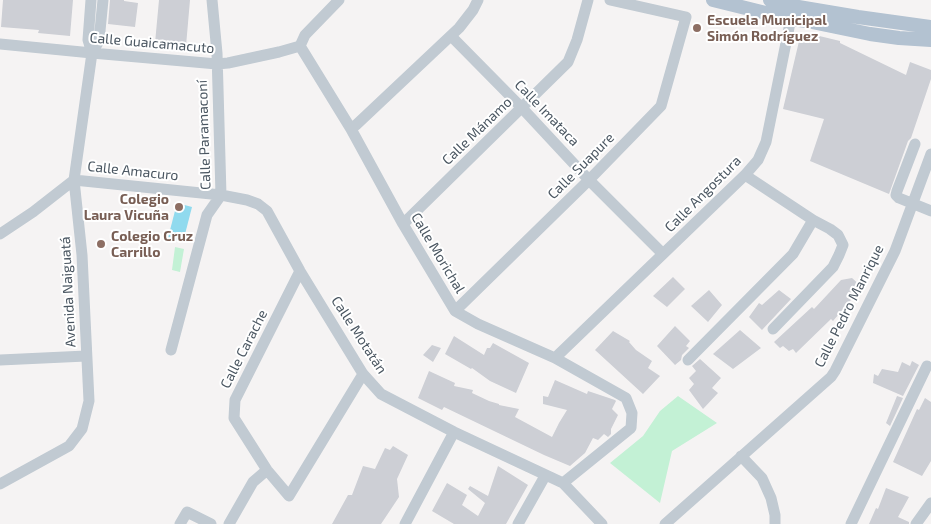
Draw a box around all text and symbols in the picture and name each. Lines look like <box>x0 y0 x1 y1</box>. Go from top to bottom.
place label: Escuela Municipal Simón Rodríguez <box>707 12 827 44</box>
marker: Escuela Municipal Simón Rodríguez <box>691 22 703 34</box>
street label: Calle Guaicamacuto <box>89 29 215 57</box>
street label: Calle Imataca <box>511 76 583 150</box>
street label: Calle Paramaconí <box>194 80 214 190</box>
street label: Calle Mánamo <box>439 93 515 169</box>
street label: Calle Suapure <box>544 129 618 203</box>
street label: Calle Angostura <box>661 152 745 236</box>
street label: Calle Amacuro <box>87 158 179 184</box>
place label: Colegio Laura Vicuña <box>84 191 169 223</box>
marker: Colegio Laura Vicuña <box>173 201 185 213</box>
street label: Calle Morichal <box>407 210 469 296</box>
place label: Colegio Cruz Carrillo <box>111 228 193 260</box>
street label: Avenida Naiguatá <box>57 236 79 348</box>
marker: Colegio Cruz Carrillo <box>95 238 107 250</box>
street label: Calle Pedro Manrique <box>811 242 887 370</box>
street label: Calle Motatán <box>328 293 390 377</box>
street label: Calle Carache <box>217 307 271 391</box>

